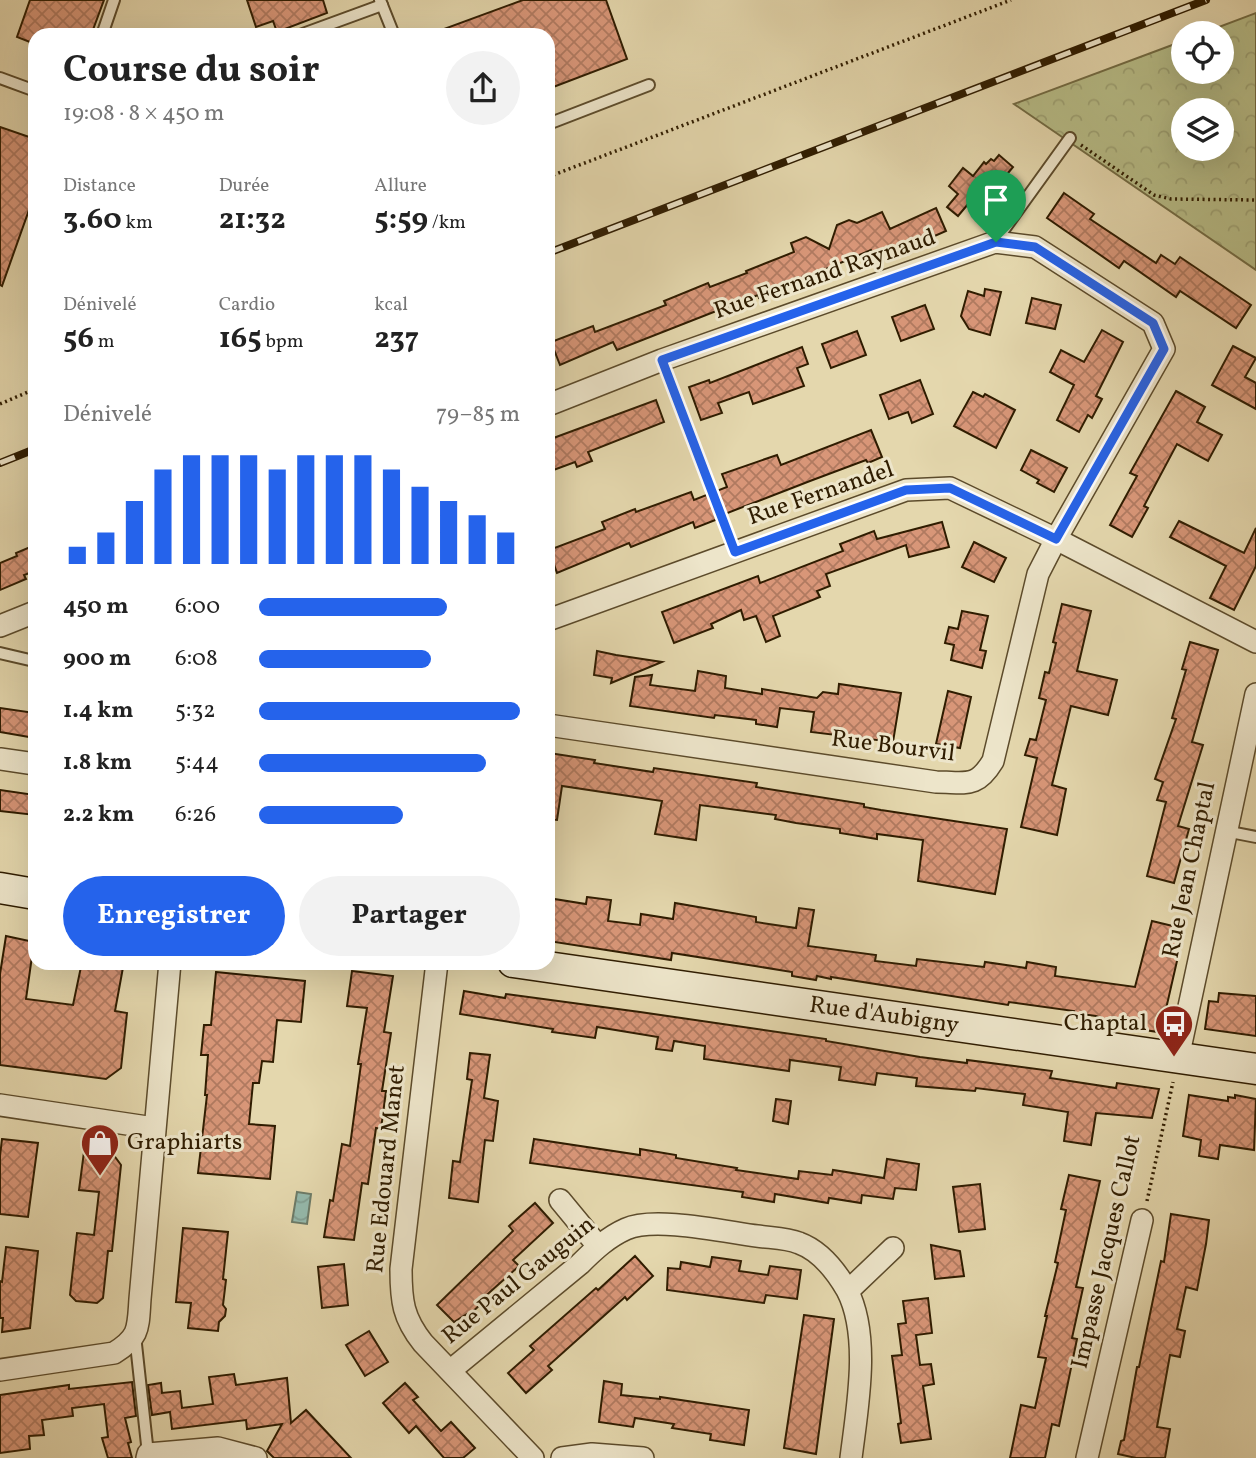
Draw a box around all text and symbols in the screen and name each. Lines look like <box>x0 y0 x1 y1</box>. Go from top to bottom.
map controls <box>1171 21 1234 161</box>
button: locate <box>1171 21 1234 84</box>
text: Course du soir <box>63 45 319 98</box>
button: share <box>446 51 520 125</box>
text: 19:08 · 8 × 450 m <box>63 98 224 130</box>
button: layers <box>1171 98 1234 161</box>
pin <box>966 170 1026 242</box>
text: Distance <box>63 173 136 199</box>
text: Durée <box>219 173 269 199</box>
text: Allure <box>374 173 427 199</box>
icon: arrive <box>977 181 1015 219</box>
text: 3.60 <box>63 199 122 241</box>
text: 21:32 <box>219 199 286 241</box>
text: 5:59 <box>374 199 428 241</box>
text: km <box>122 210 153 236</box>
text: /km <box>428 210 466 236</box>
street label: Rue Fernand Raynaud <box>709 221 941 329</box>
text: Dénivelé <box>63 292 136 318</box>
text: Cardio <box>219 292 275 318</box>
text: kcal <box>374 292 408 318</box>
text: 56 <box>63 318 94 360</box>
text: 165 <box>219 318 262 360</box>
text: 237 <box>374 318 419 360</box>
text: m <box>94 329 115 355</box>
text: bpm <box>262 329 304 355</box>
text: Dénivelé <box>63 399 152 431</box>
text: 79–85 m <box>436 399 520 431</box>
street label: Rue Fernandel <box>743 453 899 535</box>
text: 450 m <box>63 591 128 623</box>
text: 6:00 <box>175 591 220 623</box>
text: 900 m <box>63 643 131 675</box>
text: 6:08 <box>175 643 218 675</box>
text: 1.4 km <box>63 695 134 727</box>
text: 5:32 <box>175 695 216 727</box>
street label: Rue Bourvil <box>829 723 957 771</box>
text: 1.8 km <box>63 747 132 779</box>
text: 5:44 <box>175 747 219 779</box>
street label: Rue Jean Chaptal <box>1155 779 1225 961</box>
text: 2.2 km <box>63 799 134 831</box>
text: 6:26 <box>175 799 216 831</box>
button: Enregistrer <box>63 876 285 956</box>
button: Partager <box>299 876 520 956</box>
street label: Rue d'Aubigny <box>807 989 961 1043</box>
bus stop icon: Chaptal <box>1153 1003 1195 1058</box>
place label: Chaptal <box>1064 1007 1147 1041</box>
street label: Rue Edouard Manet <box>359 1063 415 1275</box>
shop icon: Graphiarts <box>79 1122 121 1177</box>
place label: Graphiarts <box>127 1126 242 1160</box>
street label: Impasse Jacques Callot <box>1064 1132 1150 1372</box>
street label: Rue Paul Gauguin <box>435 1209 603 1353</box>

